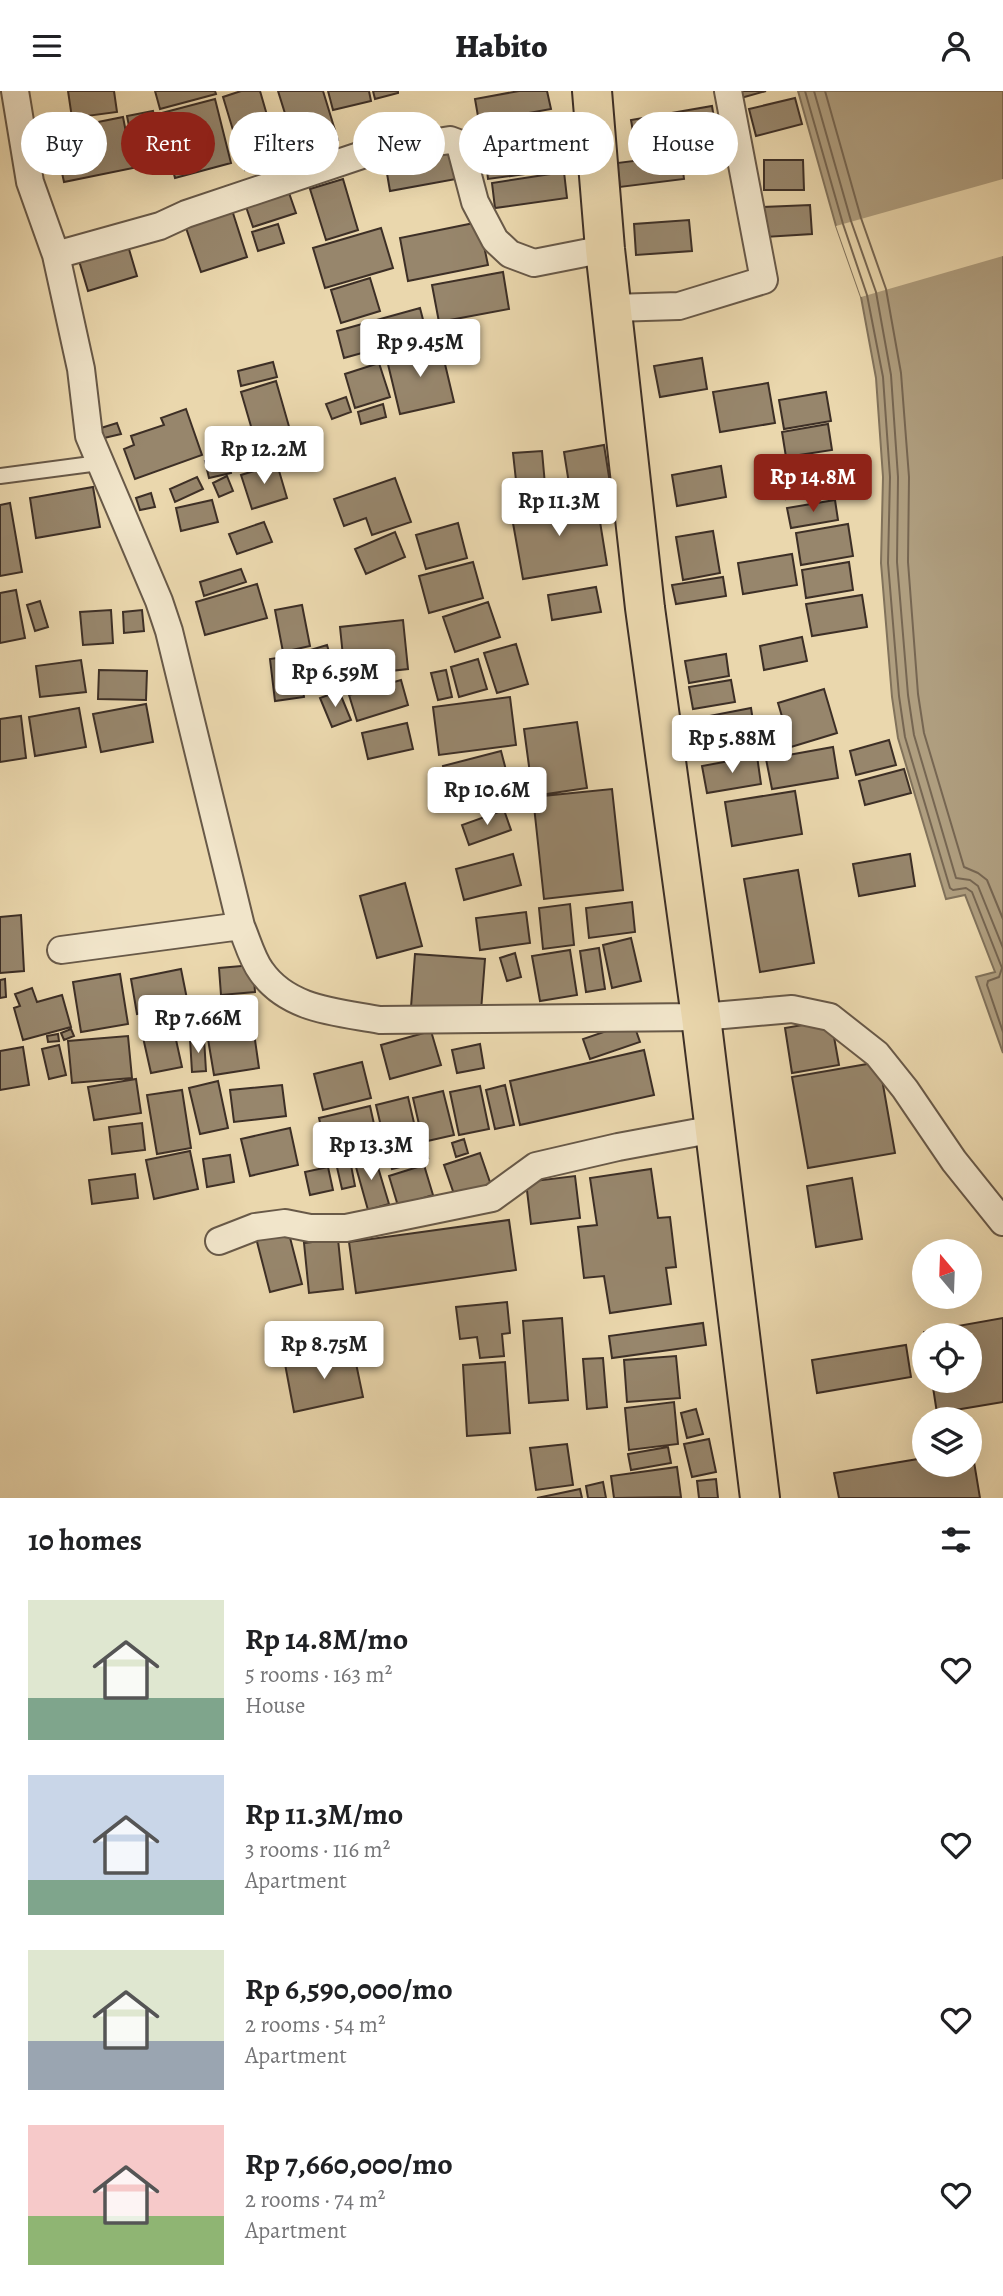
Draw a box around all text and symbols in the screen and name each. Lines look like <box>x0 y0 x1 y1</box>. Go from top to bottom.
text: Habito <box>455 24 548 68</box>
icon: menu <box>28 27 66 65</box>
icon: person <box>937 27 975 65</box>
chip: Buy <box>21 112 107 175</box>
chip: Rent <box>121 112 215 175</box>
chip: Filters <box>229 112 339 175</box>
chip: New <box>353 112 445 175</box>
chip: Apartment <box>459 112 614 175</box>
chip: House <box>628 112 738 175</box>
pin: Rp 9.45M <box>348 320 492 379</box>
text: Rp 9.45M <box>376 326 464 357</box>
pin: Rp 12.2M <box>192 427 336 486</box>
text: Rp 12.2M <box>221 433 307 464</box>
pin: Rp 14.8M <box>741 455 885 514</box>
text: Rp 14.8M <box>770 461 856 492</box>
pin: Rp 11.3M <box>487 479 631 538</box>
text: Rp 11.3M <box>518 485 600 516</box>
pin: Rp 6.59M <box>263 649 407 709</box>
text: Rp 6.59M <box>291 656 379 687</box>
pin: Rp 5.88M <box>660 715 804 775</box>
text: Rp 5.88M <box>688 722 776 753</box>
pin: Rp 10.6M <box>415 767 559 827</box>
text: Rp 10.6M <box>444 774 530 805</box>
pin: Rp 7.66M <box>126 995 270 1055</box>
text: Rp 7.66M <box>154 1002 242 1033</box>
pin: Rp 13.3M <box>299 1123 443 1182</box>
text: Rp 13.3M <box>329 1129 413 1160</box>
north arrow <box>912 1239 982 1309</box>
map controls <box>912 1239 982 1477</box>
pin: Rp 8.75M <box>252 1321 396 1381</box>
button: locate <box>912 1323 982 1393</box>
text: Rp 8.75M <box>281 1328 368 1359</box>
button: layers <box>912 1407 982 1477</box>
text: 10 homes <box>28 1520 142 1560</box>
icon: filters <box>937 1521 975 1559</box>
text: Rp 14.8M/mo <box>245 1619 408 1659</box>
icon: home <box>84 1628 168 1712</box>
icon: heart <box>937 1651 975 1689</box>
text: 5 rooms · 163 m² <box>245 1659 392 1690</box>
text: House <box>245 1690 305 1721</box>
text: Rp 11.3M/mo <box>245 1794 403 1834</box>
icon: home <box>84 1803 168 1887</box>
icon: heart <box>937 1826 975 1864</box>
text: 3 rooms · 116 m² <box>245 1834 390 1865</box>
text: Apartment <box>245 1865 347 1896</box>
text: Rp 6,590,000/mo <box>245 1969 453 2009</box>
icon: home <box>84 1978 168 2062</box>
icon: heart <box>937 2001 975 2039</box>
text: 2 rooms · 54 m² <box>245 2009 386 2040</box>
text: Apartment <box>245 2040 347 2071</box>
text: Rp 7,660,000/mo <box>245 2144 453 2184</box>
icon: home <box>84 2153 168 2237</box>
icon: heart <box>937 2176 975 2214</box>
text: 2 rooms · 74 m² <box>245 2184 385 2215</box>
text: Apartment <box>245 2215 347 2246</box>

